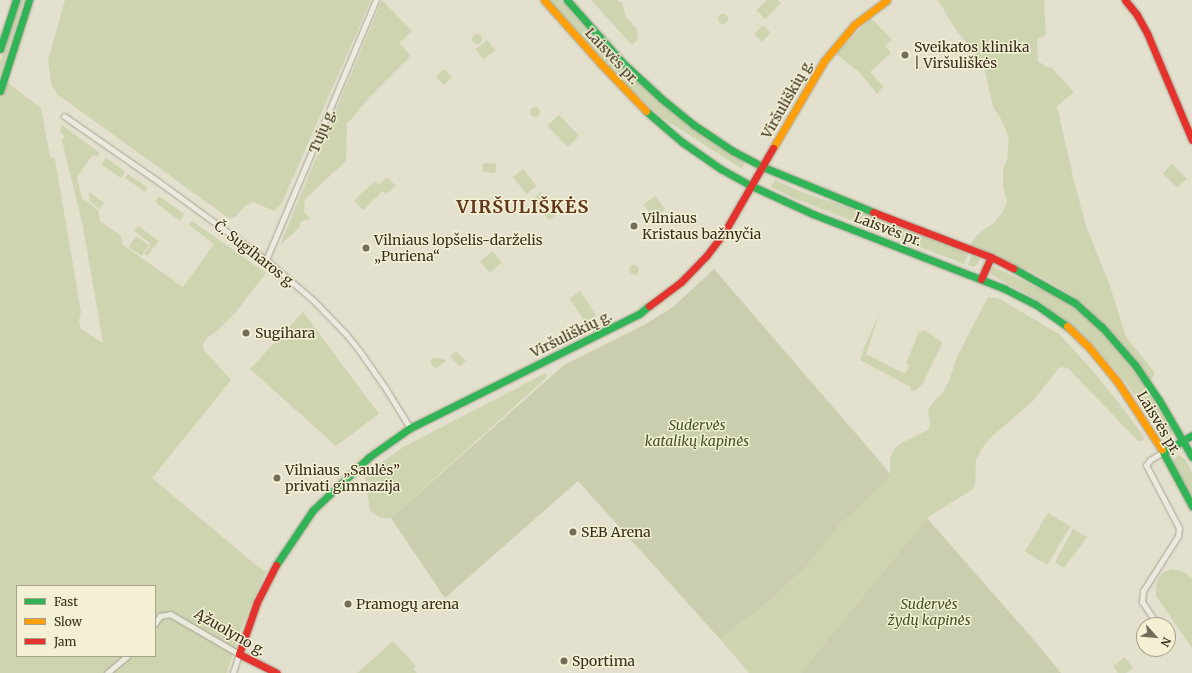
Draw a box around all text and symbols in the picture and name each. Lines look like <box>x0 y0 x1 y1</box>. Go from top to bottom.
street label: Laisvės pr. <box>582 24 642 88</box>
place label: Sveikatos klinika | Viršuliškės <box>914 39 1029 72</box>
marker: Sveikatos klinika | Viršuliškės <box>899 49 911 61</box>
street label: Viršuliškių g. <box>758 57 816 141</box>
street label: Tujų g. <box>305 106 339 156</box>
district label: VIRŠULIŠKĖS <box>457 196 589 218</box>
street label: Laisvės pr. <box>852 208 924 250</box>
place label: Vilniaus Kristaus bažnyčia <box>642 210 761 242</box>
street label: Č. Sugiharos g. <box>211 217 299 291</box>
marker: Vilniaus Kristaus bažnyčia <box>629 221 639 231</box>
place label: Vilniaus lopšelis-darželis „Puriena“ <box>374 232 543 264</box>
marker: Vilniaus lopšelis-darželis „Puriena“ <box>361 243 371 253</box>
street label: Viršuliškių g. <box>528 307 614 361</box>
place label: Sugihara <box>255 325 315 341</box>
marker: Sugihara <box>240 327 252 339</box>
street label: Laisvės pr. <box>1134 388 1184 458</box>
park label: Sudervės katalikų kapinės <box>645 417 749 450</box>
place label: Vilniaus „Saulės” privati gimnazija <box>285 462 400 494</box>
marker: Vilniaus „Saulės” privati gimnazija <box>272 473 282 483</box>
place label: SEB Arena <box>581 524 651 540</box>
marker: SEB Arena <box>568 527 578 537</box>
legend <box>16 585 156 657</box>
text: Fast <box>54 594 78 609</box>
place label: Pramogų arena <box>356 596 459 612</box>
park label: Sudervės žydų kapinės <box>887 596 971 628</box>
marker: Pramogų arena <box>343 599 353 609</box>
street label: Ąžuolyno g. <box>191 605 269 659</box>
text: Slow <box>54 614 82 629</box>
north arrow <box>1136 617 1176 657</box>
text: Jam <box>54 634 76 649</box>
text: N <box>1158 635 1174 649</box>
place label: Sportima <box>572 653 635 669</box>
marker: Sportima <box>559 656 569 666</box>

